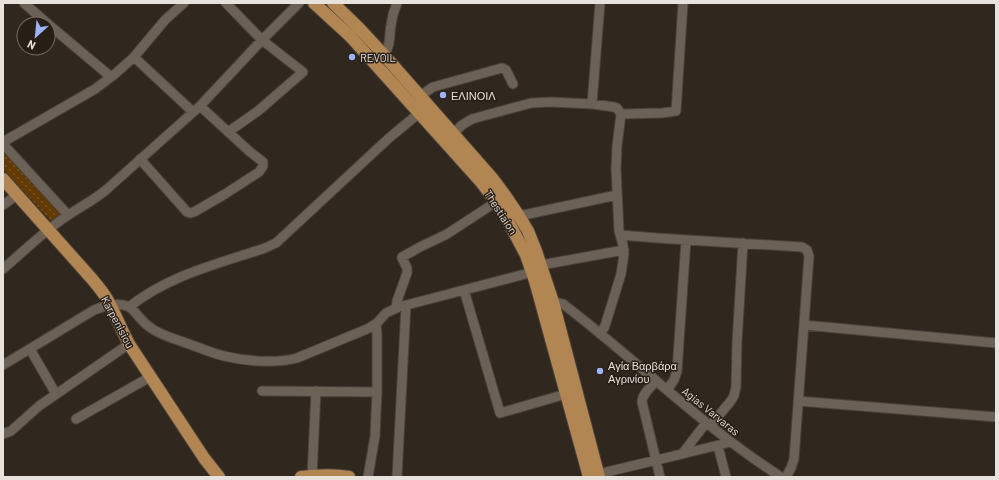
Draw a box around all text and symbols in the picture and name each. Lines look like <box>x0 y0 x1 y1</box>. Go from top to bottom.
north arrow <box>16 16 56 56</box>
text: N <box>25 38 37 53</box>
place label: REVOIL <box>360 51 396 64</box>
marker: REVOIL <box>347 52 357 62</box>
place label: ΕΛΙΝΟΙΛ <box>451 89 496 102</box>
marker: ΕΛΙΝΟΙΛ <box>438 90 448 100</box>
street label: Thestiaion <box>482 187 520 237</box>
street label: Karpenisiou <box>99 294 137 350</box>
place label: Αγία Βαρβάρα Αγρινίου <box>608 359 678 385</box>
marker: Αγία Βαρβάρα Αγρινίου <box>595 366 605 376</box>
street label: Agias Varvaras <box>680 384 742 438</box>

